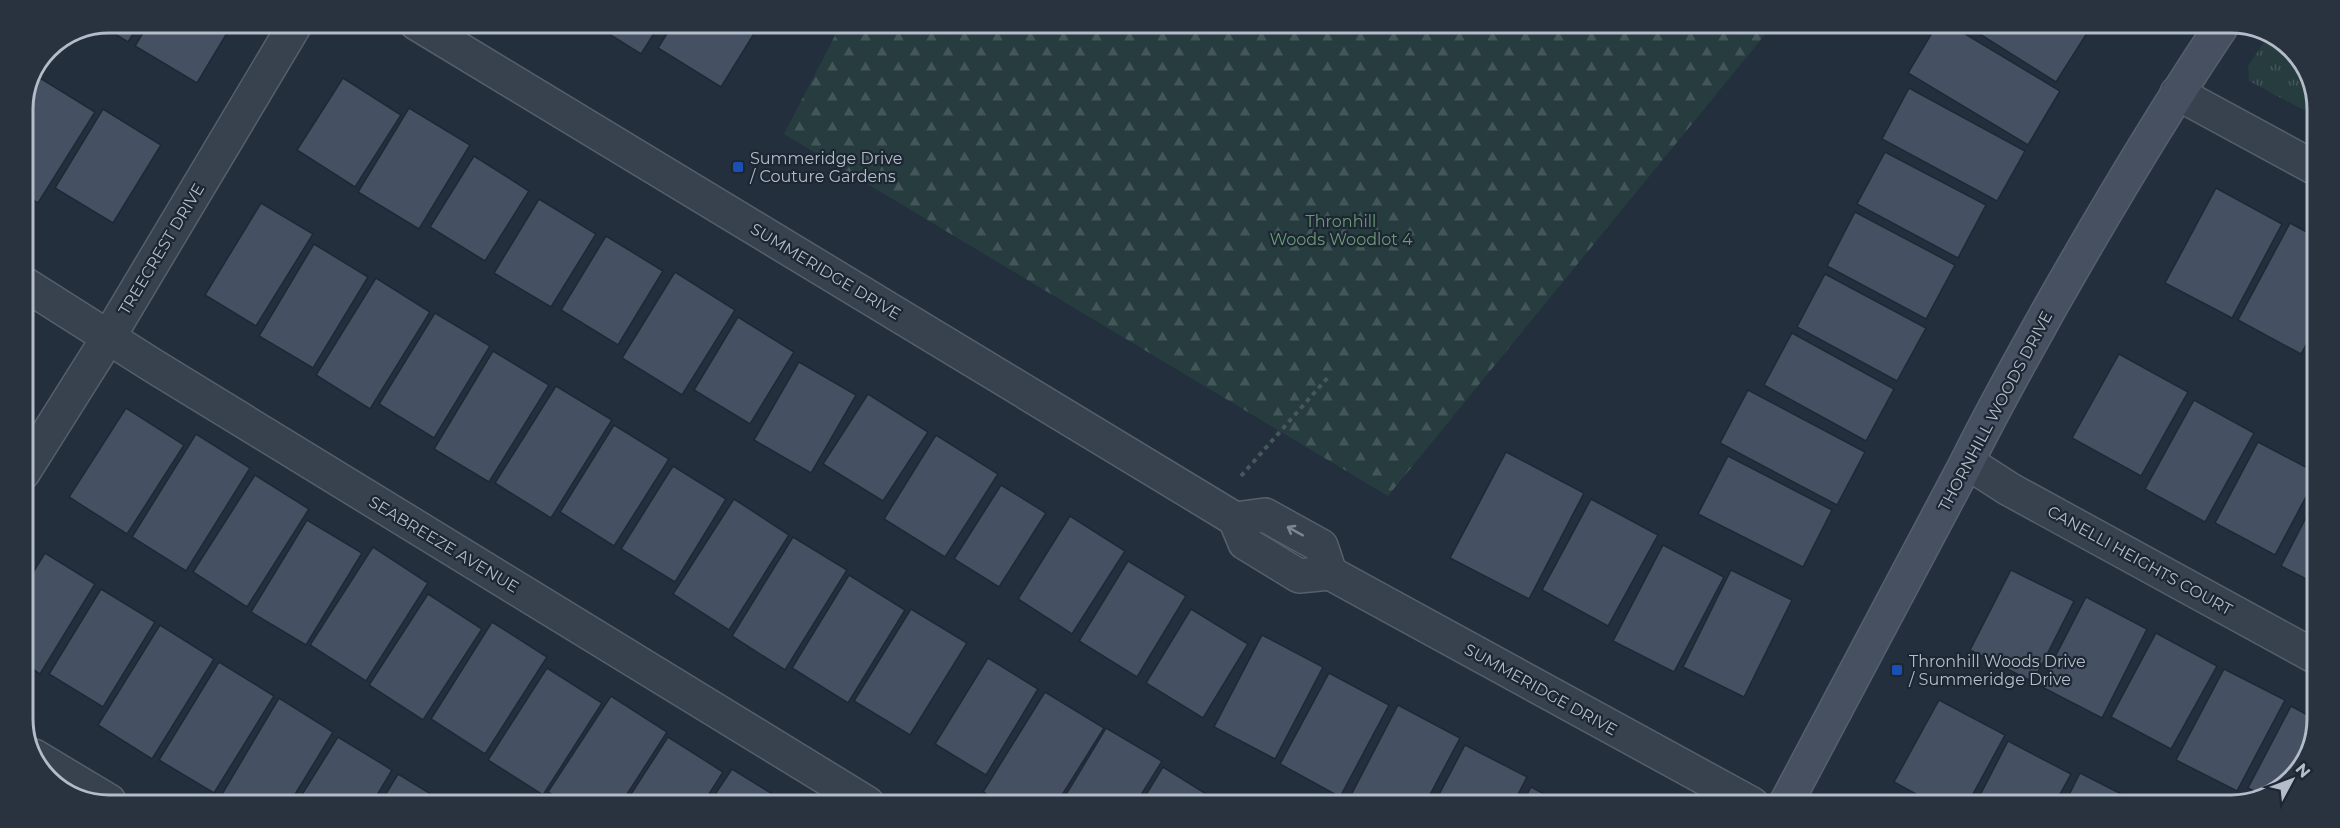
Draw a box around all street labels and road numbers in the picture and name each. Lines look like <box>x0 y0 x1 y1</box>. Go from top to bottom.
street label: TREECREST DRIVE <box>115 180 208 318</box>
street label: SUMMERIDGE DRIVE <box>747 219 904 324</box>
street label: THORNHILL WOODS DRIVE <box>1935 308 2056 514</box>
street label: SEABREEZE AVENUE <box>365 492 522 597</box>
street label: CANELLI HEIGHTS COURT <box>2044 502 2236 620</box>
street label: SUMMERIDGE DRIVE <box>1461 640 1620 739</box>

